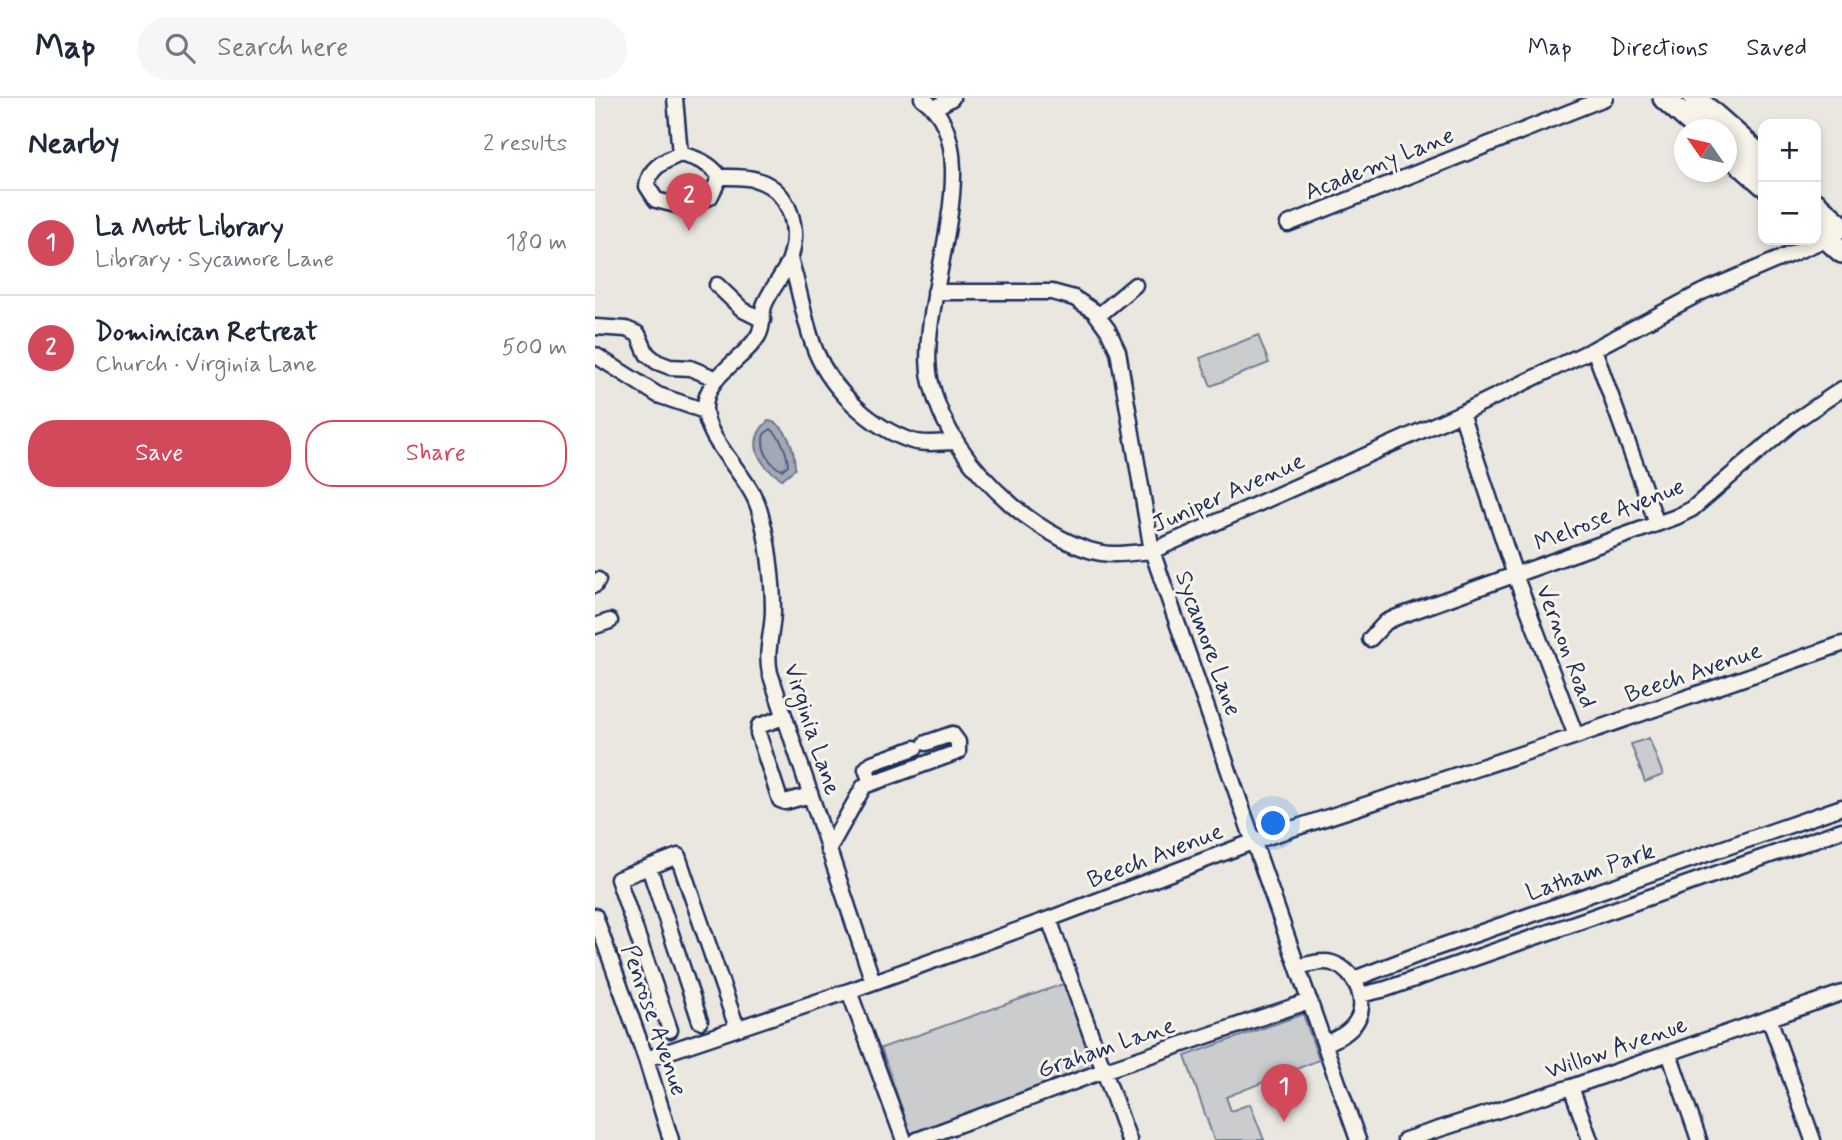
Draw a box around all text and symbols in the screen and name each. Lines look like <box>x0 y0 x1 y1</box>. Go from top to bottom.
search box <box>137 17 627 80</box>
text: Map <box>35 26 95 70</box>
icon: search <box>161 29 199 67</box>
text: Search here <box>217 31 348 65</box>
text: Map <box>1528 33 1572 64</box>
text: Directions <box>1610 33 1708 64</box>
text: Saved <box>1746 33 1807 64</box>
north arrow <box>1674 119 1737 182</box>
map controls <box>1758 119 1821 245</box>
button: + <box>1758 119 1821 182</box>
street label: Academy Lane <box>1300 120 1459 208</box>
text: Nearby <box>28 124 119 163</box>
text: 2 results <box>483 129 567 159</box>
pin: 2 <box>666 173 712 231</box>
button: − <box>1758 182 1821 245</box>
text: La Mott Library <box>95 211 284 245</box>
text: 1 <box>46 228 56 258</box>
text: 180 m <box>506 228 567 258</box>
text: Library · Sycamore Lane <box>95 245 334 275</box>
text: Dominican Retreat <box>95 316 318 350</box>
text: 2 <box>45 333 57 363</box>
text: 500 m <box>502 333 567 363</box>
text: Church · Virginia Lane <box>95 350 317 380</box>
button: Save <box>28 420 291 487</box>
button: Share <box>305 420 567 487</box>
street label: Juniper Avenue <box>1147 446 1310 541</box>
street label: Melrose Avenue <box>1530 471 1689 560</box>
street label: Sycamore Lane <box>1167 567 1248 720</box>
street label: Vernon Road <box>1528 580 1603 713</box>
street label: Beech Avenue <box>1621 635 1766 711</box>
street label: Virginia Lane <box>774 660 847 800</box>
your location <box>1256 806 1290 840</box>
street label: Beech Avenue <box>1083 816 1228 897</box>
street label: Latham Park <box>1522 836 1659 909</box>
street label: Penrose Avenue <box>613 941 694 1100</box>
street label: Graham Lane <box>1034 1010 1180 1086</box>
street label: Willow Avenue <box>1541 1010 1692 1087</box>
pin: 1 <box>1261 1064 1307 1122</box>

